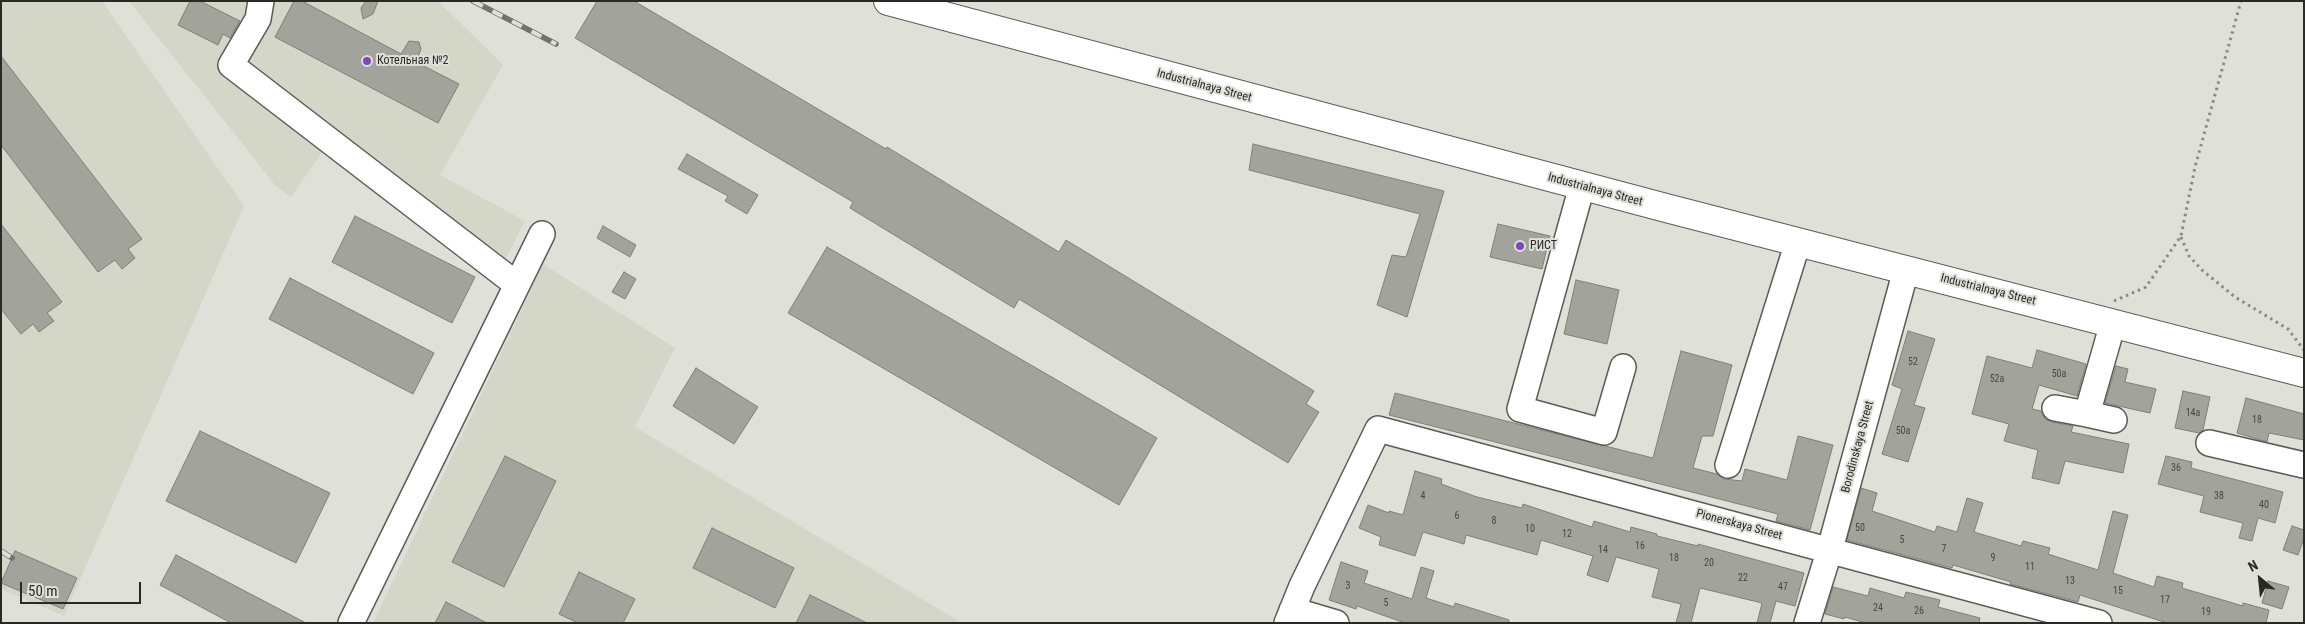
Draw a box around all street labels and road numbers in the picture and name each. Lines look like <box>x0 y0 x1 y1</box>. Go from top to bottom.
street label: Industrialnaya Street <box>1155 66 1253 106</box>
street label: Industrialnaya Street <box>1546 170 1644 210</box>
street label: Industrialnaya Street <box>1939 271 2037 309</box>
street label: Borodinskaya Street <box>1839 399 1877 495</box>
street label: Pionerskaya Street <box>1694 507 1784 543</box>

